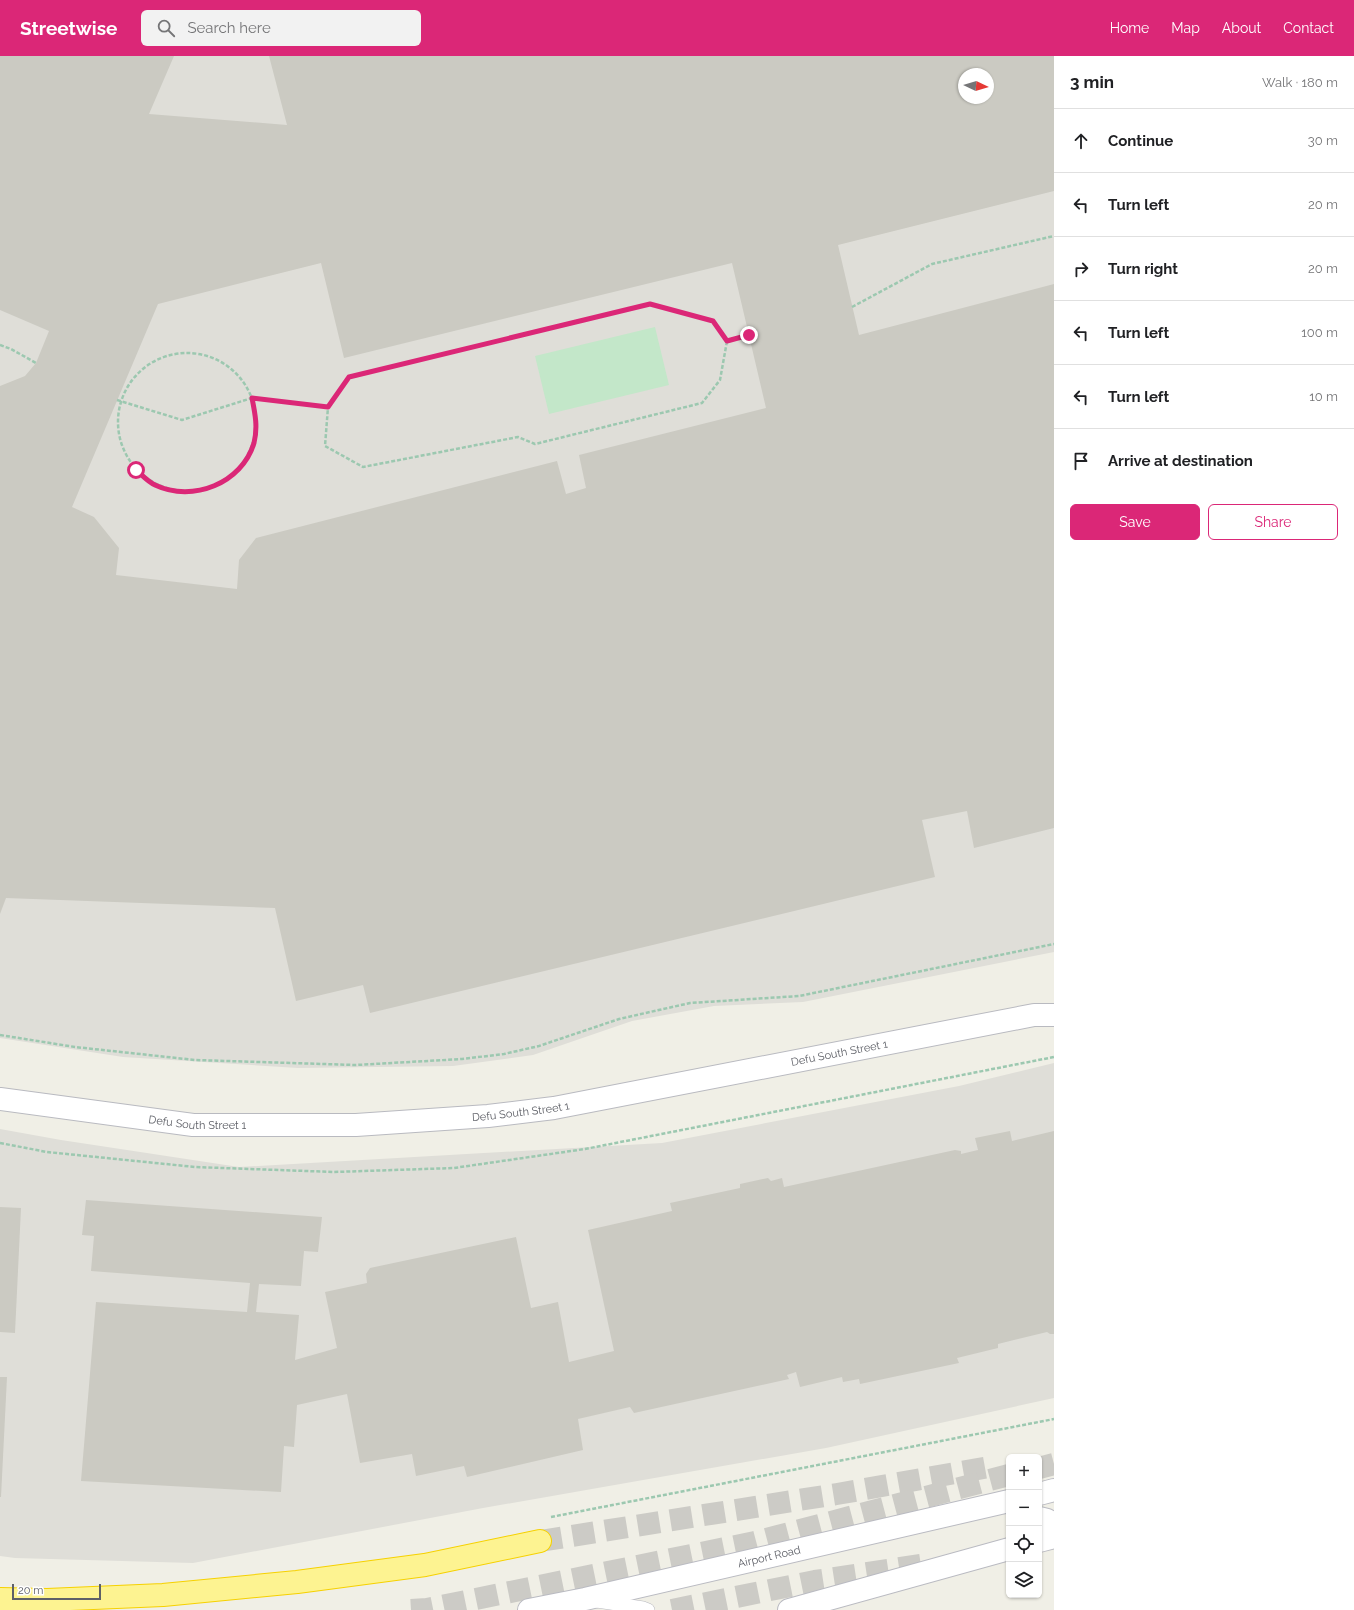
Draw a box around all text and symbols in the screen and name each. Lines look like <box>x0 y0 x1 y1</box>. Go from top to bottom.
search box <box>141 10 421 46</box>
text: Streetwise <box>20 17 117 39</box>
icon: search <box>155 17 177 39</box>
text: Search here <box>187 19 271 37</box>
text: Home <box>1110 20 1149 36</box>
text: Map <box>1171 20 1200 36</box>
text: About <box>1222 20 1261 36</box>
text: Contact <box>1283 20 1334 36</box>
north arrow <box>958 68 994 104</box>
text: 3 min <box>1070 72 1114 92</box>
text: Walk · 180 m <box>1262 75 1338 90</box>
icon: ahead <box>1070 130 1092 152</box>
text: Continue <box>1108 132 1173 150</box>
text: 30 m <box>1308 133 1338 148</box>
icon: left <box>1070 194 1092 216</box>
text: Turn left <box>1108 196 1169 214</box>
text: 20 m <box>1308 197 1338 212</box>
icon: right <box>1070 258 1092 280</box>
text: Turn right <box>1108 260 1178 278</box>
text: 20 m <box>1308 261 1338 276</box>
icon: left <box>1070 322 1092 344</box>
text: Turn left <box>1108 324 1169 342</box>
text: 100 m <box>1301 325 1338 340</box>
route end <box>740 326 758 344</box>
icon: left <box>1070 386 1092 408</box>
text: Turn left <box>1108 388 1169 406</box>
text: 10 m <box>1309 389 1338 404</box>
icon: arrive <box>1070 450 1092 472</box>
text: Arrive at destination <box>1108 452 1253 470</box>
route start <box>127 461 145 479</box>
button: Save <box>1070 504 1200 540</box>
button: Share <box>1208 504 1338 540</box>
street label: Defu South Street 1 <box>790 1037 889 1069</box>
street label: Defu South Street 1 <box>472 1099 571 1124</box>
street label: Defu South Street 1 <box>148 1113 247 1132</box>
map controls <box>1006 1454 1042 1598</box>
button: + <box>1006 1454 1042 1490</box>
button: − <box>1006 1490 1042 1526</box>
button: locate <box>1006 1526 1042 1562</box>
street label: Airport Road <box>737 1543 802 1570</box>
button: layers <box>1006 1562 1042 1598</box>
scale bar <box>12 1582 101 1601</box>
text: 20 m <box>18 1584 43 1597</box>

